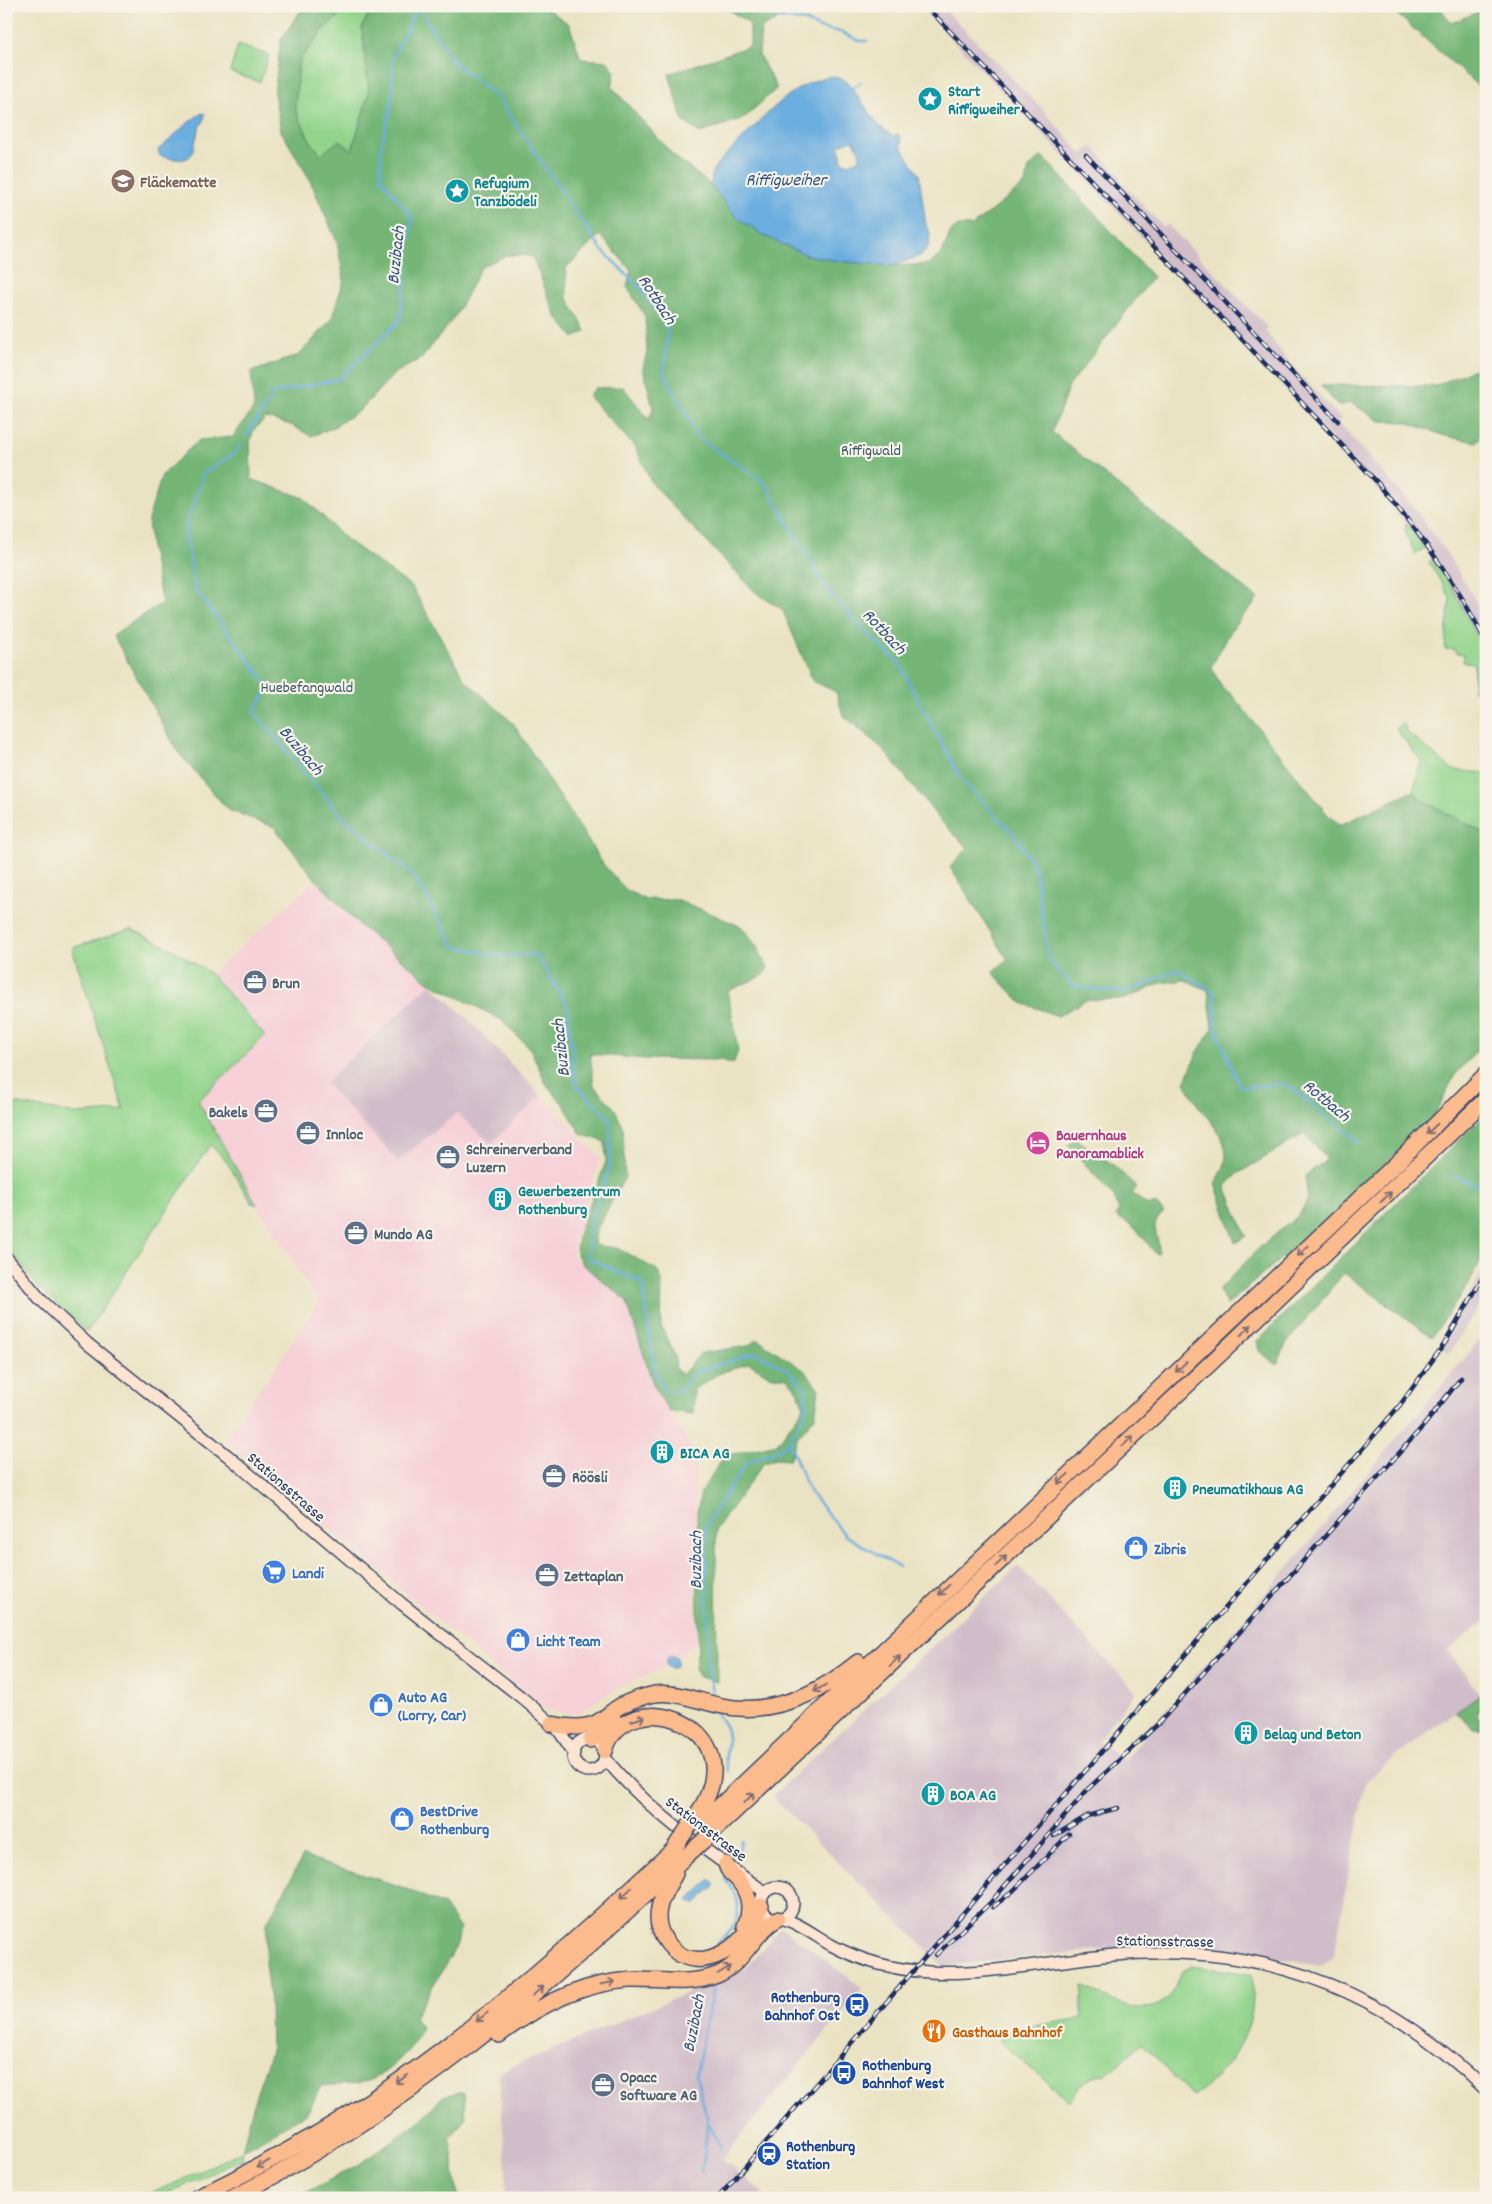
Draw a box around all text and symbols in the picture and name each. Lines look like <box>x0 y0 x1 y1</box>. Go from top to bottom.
place label: Start Riffigweiher <box>948 81 1021 122</box>
place icon: Start Riffigweiher <box>917 86 943 112</box>
school or university icon: Fläckematte <box>110 168 136 194</box>
water label: Riffigweiher <box>746 169 829 194</box>
place label: Fläckematte <box>140 172 216 195</box>
place label: Refugium Tanzbödeli <box>474 173 537 214</box>
place icon: Refugium Tanzbödeli <box>444 178 470 204</box>
water label: Buzibach <box>382 224 413 285</box>
water label: Rotbach <box>630 270 682 331</box>
park label: Riffigwald <box>841 440 901 463</box>
water label: Rotbach <box>855 604 912 662</box>
park label: Huebefangwald <box>261 677 353 700</box>
water label: Buzibach <box>272 721 329 782</box>
office icon: Brun <box>242 969 268 995</box>
place label: Brun <box>272 973 300 996</box>
water label: Buzibach <box>547 1017 578 1078</box>
water label: Rotbach <box>1296 1075 1355 1130</box>
office icon: Bakels <box>253 1098 279 1124</box>
place label: Bakels <box>209 1102 248 1125</box>
office icon: Innloc <box>295 1120 321 1146</box>
one-way arrow <box>1425 1123 1438 1135</box>
place label: Innloc <box>326 1124 364 1147</box>
place label: Bauernhaus Panoramablick <box>1056 1125 1144 1166</box>
hotel icon: Bauernhaus Panoramablick <box>1025 1130 1051 1156</box>
place label: Schreinerverband Luzern <box>466 1139 572 1180</box>
office icon: Schreinerverband Luzern <box>435 1144 461 1170</box>
place label: Gewerbezentrum Rothenburg <box>518 1181 621 1222</box>
building icon: Gewerbezentrum Rothenburg <box>487 1186 513 1212</box>
one-way arrow <box>1379 1191 1391 1203</box>
office icon: Mundo AG <box>343 1220 369 1246</box>
place label: Mundo AG <box>374 1224 433 1247</box>
one-way arrow <box>1297 1245 1309 1257</box>
one-way arrow <box>1240 1324 1253 1336</box>
one-way arrow <box>1175 1361 1188 1373</box>
one-way arrow <box>1122 1435 1134 1447</box>
building icon: BICA AG <box>649 1439 675 1465</box>
place label: BICA AG <box>680 1443 730 1466</box>
street label: Stationsstrasse <box>241 1447 330 1528</box>
office icon: Röösli <box>541 1463 567 1489</box>
place label: Röösli <box>572 1467 608 1490</box>
one-way arrow <box>1056 1473 1069 1485</box>
building icon: Pneumatikhaus AG <box>1162 1475 1188 1501</box>
place label: Pneumatikhaus AG <box>1192 1479 1303 1502</box>
water label: Buzibach <box>685 1530 710 1589</box>
shop icon: Zibris <box>1123 1535 1149 1561</box>
place label: Zibris <box>1154 1539 1187 1562</box>
one-way arrow <box>995 1555 1008 1567</box>
supermarket icon: Landi <box>261 1559 287 1585</box>
office icon: Zettaplan <box>534 1562 560 1588</box>
place label: Landi <box>292 1563 324 1586</box>
place label: Zettaplan <box>564 1566 624 1589</box>
one-way arrow <box>938 1584 951 1596</box>
shop icon: Licht Team <box>505 1627 531 1653</box>
place label: Licht Team <box>536 1631 601 1654</box>
one-way arrow <box>889 1655 902 1667</box>
one-way arrow <box>813 1684 827 1694</box>
place label: Auto AG (Lorry, Car) <box>398 1687 466 1728</box>
shop icon: Auto AG (Lorry, Car) <box>368 1692 394 1718</box>
one-way arrow <box>630 1714 646 1724</box>
building icon: Belag und Beton <box>1233 1720 1259 1746</box>
place label: Belag und Beton <box>1264 1724 1361 1747</box>
building icon: BOA AG <box>920 1781 946 1807</box>
place label: BOA AG <box>950 1785 996 1808</box>
street label: Stationsstrasse <box>660 1792 751 1868</box>
one-way arrow <box>743 1792 755 1804</box>
place label: BestDrive Rothenburg <box>420 1801 489 1842</box>
shop icon: BestDrive Rothenburg <box>389 1806 415 1832</box>
one-way arrow <box>619 1887 632 1899</box>
street label: Stationsstrasse <box>1116 1930 1214 1955</box>
one-way arrow <box>717 1965 731 1975</box>
one-way arrow <box>600 1978 616 1988</box>
one-way arrow <box>532 1985 545 1996</box>
place label: Rothenburg Bahnhof Ost <box>765 1987 840 2028</box>
water label: Buzibach <box>678 1992 713 2054</box>
bus stop icon: Rothenburg Bahnhof Ost <box>844 1992 870 2018</box>
one-way arrow <box>476 2012 489 2023</box>
restaurant icon: Gasthaus Bahnhof <box>921 2018 947 2044</box>
place label: Gasthaus Bahnhof <box>952 2022 1064 2045</box>
place label: Rothenburg Bahnhof West <box>862 2055 945 2096</box>
bus stop icon: Rothenburg Bahnhof West <box>831 2060 857 2086</box>
place label: Opacc Software AG <box>620 2067 697 2108</box>
office icon: Opacc Software AG <box>590 2072 616 2098</box>
one-way arrow <box>395 2074 409 2084</box>
place label: Rothenburg Station <box>786 2136 855 2177</box>
station icon: Rothenburg Station <box>756 2141 782 2167</box>
one-way arrow <box>256 2159 271 2169</box>

